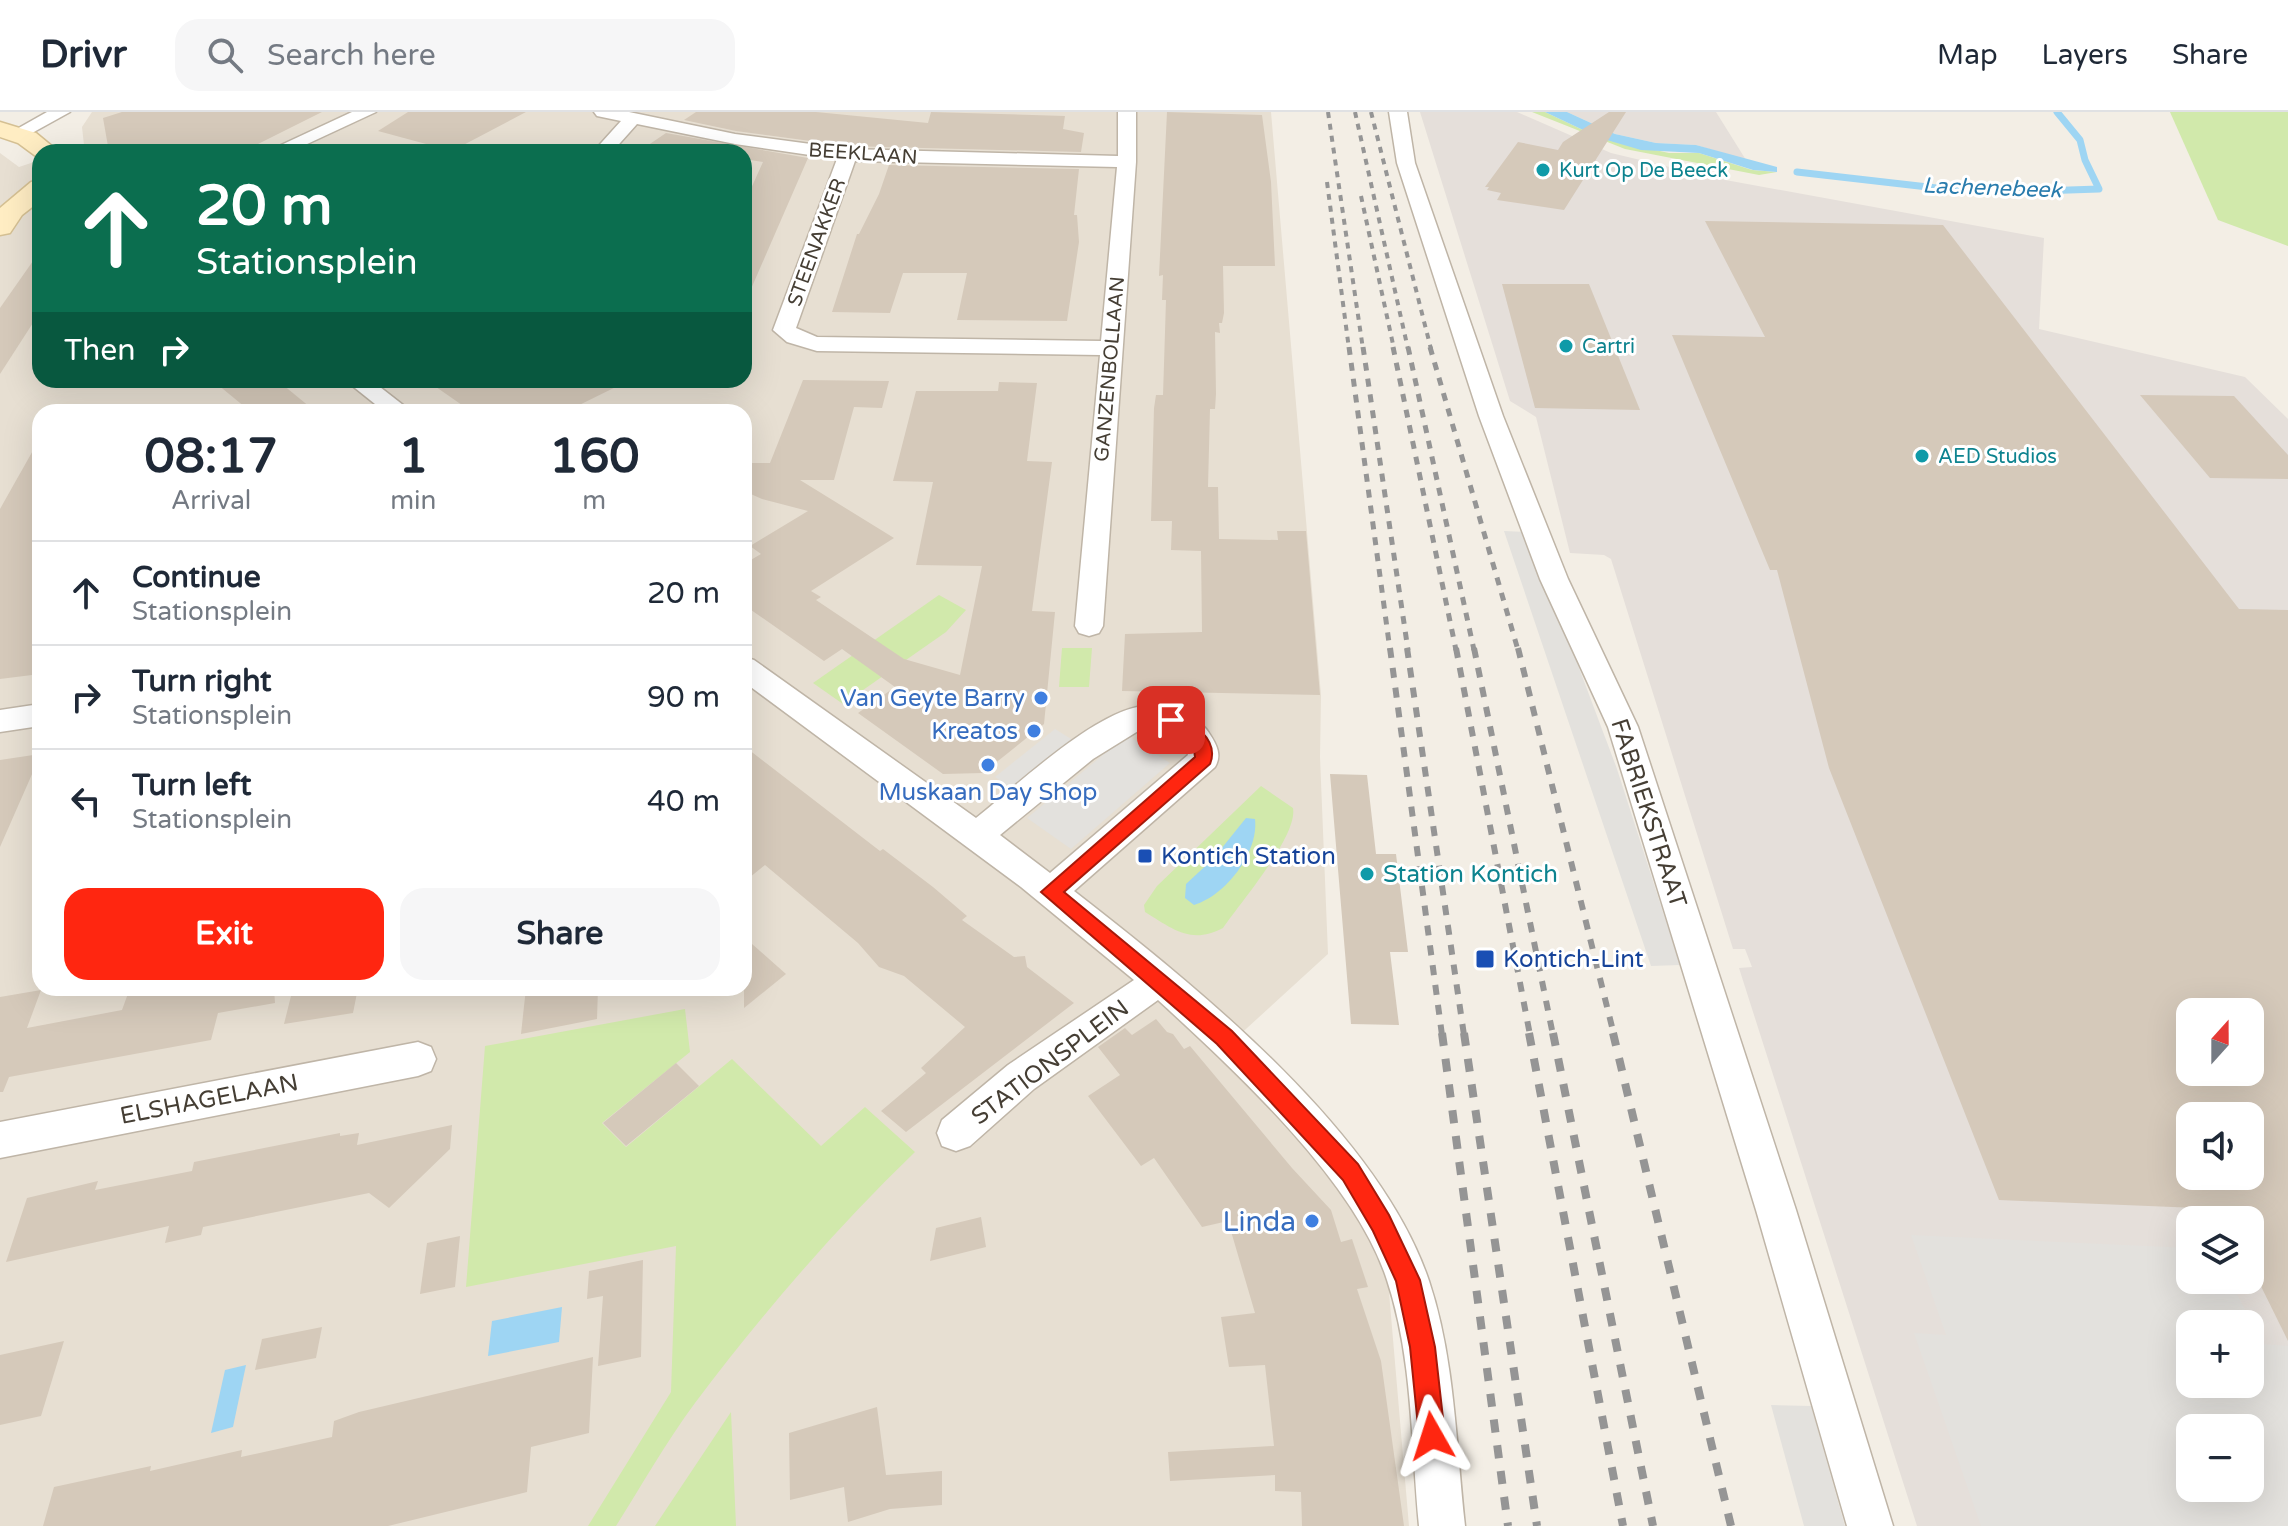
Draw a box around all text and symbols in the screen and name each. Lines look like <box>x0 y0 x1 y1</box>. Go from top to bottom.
search box <box>175 19 735 91</box>
text: Drivr <box>40 32 127 78</box>
icon: search <box>203 33 247 77</box>
text: Search here <box>267 37 436 74</box>
text: Map <box>1937 38 1998 72</box>
text: Layers <box>2042 38 2128 72</box>
text: Share <box>2172 38 2248 72</box>
street label: BEEKLAAN <box>808 138 918 170</box>
place label: Kurt Op De Beeck <box>1559 159 1728 183</box>
marker: Kurt Op De Beeck <box>1534 161 1552 179</box>
text: 20 m <box>196 173 332 240</box>
water label: Lachenebeek <box>1922 173 2064 203</box>
street label: STEENAKKER <box>783 175 851 309</box>
icon: ahead <box>64 176 168 280</box>
text: Stationsplein <box>196 241 418 284</box>
street label: GANZENBOLLAAN <box>1090 275 1130 463</box>
icon: right <box>152 328 196 372</box>
text: Then <box>64 332 136 369</box>
place label: Cartri <box>1582 335 1635 359</box>
marker: Cartri <box>1557 337 1575 355</box>
text: 08:17 <box>145 428 278 486</box>
text: 1 <box>398 428 428 486</box>
text: 160 <box>549 428 639 486</box>
place label: AED Studios <box>1938 445 2057 469</box>
marker: AED Studios <box>1913 447 1931 465</box>
text: Arrival <box>171 485 251 516</box>
text: min <box>390 485 436 516</box>
text: m <box>582 485 606 516</box>
text: Continue <box>132 559 261 596</box>
icon: ahead <box>64 571 108 615</box>
text: 20 m <box>647 575 720 612</box>
text: Stationsplein <box>132 596 292 627</box>
text: Turn right <box>132 663 272 700</box>
icon: right <box>64 675 108 719</box>
text: 90 m <box>647 679 720 716</box>
place label: Van Geyte Barry <box>840 684 1025 713</box>
pin <box>1137 686 1205 754</box>
marker: Van Geyte Barry <box>1032 689 1050 707</box>
icon: arrive <box>1149 698 1193 742</box>
text: Stationsplein <box>132 700 292 731</box>
street label: FABRIEKSTRAAT <box>1604 715 1693 912</box>
place label: Kreatos <box>931 717 1018 746</box>
marker: Kreatos <box>1025 722 1043 740</box>
marker: Muskaan Day Shop <box>979 756 997 774</box>
text: Turn left <box>132 767 251 804</box>
place label: Muskaan Day Shop <box>879 778 1097 807</box>
icon: left <box>64 779 108 823</box>
text: 40 m <box>647 783 720 820</box>
text: Stationsplein <box>132 804 292 835</box>
place label: Kontich Station <box>1161 842 1336 871</box>
marker: Kontich Station <box>1136 847 1154 865</box>
place label: Station Kontich <box>1383 860 1558 889</box>
marker: Station Kontich <box>1358 865 1376 883</box>
button: Exit <box>64 888 384 980</box>
button: Share <box>400 888 720 980</box>
place label: Kontich-Lint <box>1503 945 1644 974</box>
marker: Kontich-Lint <box>1474 948 1496 970</box>
street label: STATIONSPLEIN <box>966 994 1135 1131</box>
north arrow <box>2176 998 2264 1086</box>
map controls <box>2176 998 2264 1502</box>
street label: ELSHAGELAAN <box>117 1068 301 1131</box>
button: sound <box>2176 1102 2264 1190</box>
place label: Linda <box>1222 1205 1296 1239</box>
button: layers <box>2176 1206 2264 1294</box>
marker: Linda <box>1303 1212 1321 1230</box>
button: + <box>2176 1310 2264 1398</box>
position arrow <box>1390 1394 1474 1478</box>
button: − <box>2176 1414 2264 1502</box>

